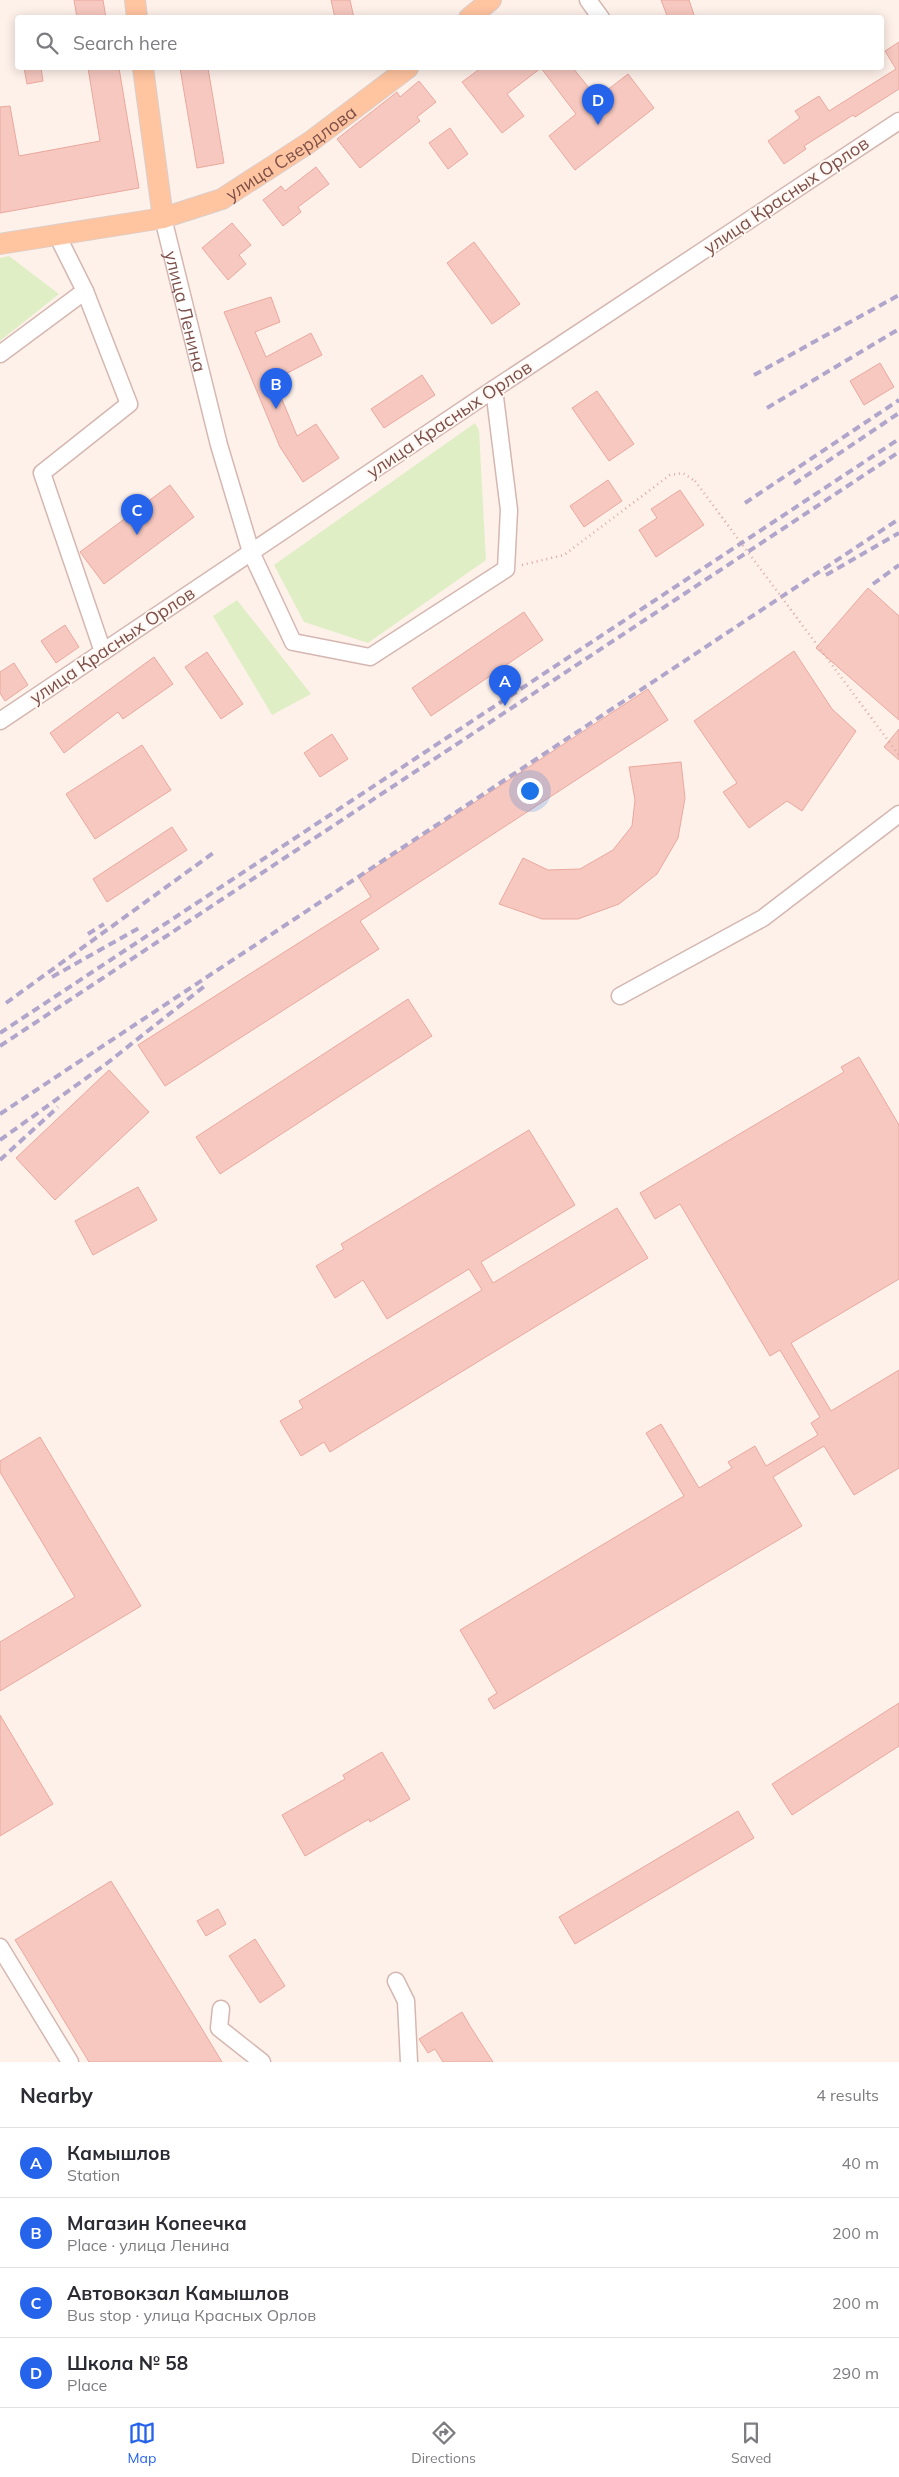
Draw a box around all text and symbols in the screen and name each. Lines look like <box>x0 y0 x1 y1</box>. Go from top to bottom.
search box <box>15 15 884 70</box>
icon: search <box>33 29 61 57</box>
text: Search here <box>73 31 177 55</box>
pin: D <box>582 84 614 125</box>
street label: улица Свердлова <box>221 100 361 205</box>
street label: улица Красных Орлов <box>699 131 873 259</box>
street label: улица Ленина <box>160 248 212 374</box>
street label: улица Красных Орлов <box>362 355 536 483</box>
pin: B <box>260 368 292 409</box>
pin: C <box>121 494 153 535</box>
street label: улица Красных Орлов <box>25 581 199 709</box>
pin: A <box>489 665 521 706</box>
your location <box>517 778 543 804</box>
text: Nearby <box>20 2082 93 2108</box>
text: 4 results <box>816 2085 879 2105</box>
text: Камышлов <box>67 2141 171 2165</box>
text: A <box>30 2153 42 2173</box>
text: 40 m <box>842 2153 879 2173</box>
text: Station <box>67 2165 120 2185</box>
text: Магазин Копеечка <box>67 2211 247 2235</box>
text: B <box>30 2223 42 2243</box>
text: 200 m <box>832 2223 879 2243</box>
text: Place · улица Ленина <box>67 2235 230 2255</box>
text: Автовокзал Камышлов <box>67 2281 289 2305</box>
text: C <box>31 2293 41 2313</box>
text: 200 m <box>832 2293 879 2313</box>
text: Bus stop · улица Красных Орлов <box>67 2305 316 2325</box>
text: Школа № 58 <box>67 2351 188 2375</box>
text: D <box>30 2363 42 2383</box>
text: 290 m <box>832 2363 879 2383</box>
text: Place <box>67 2375 107 2395</box>
tab: Map <box>128 2419 156 2467</box>
tab: Directions <box>411 2419 476 2467</box>
tab: Saved <box>731 2419 771 2467</box>

